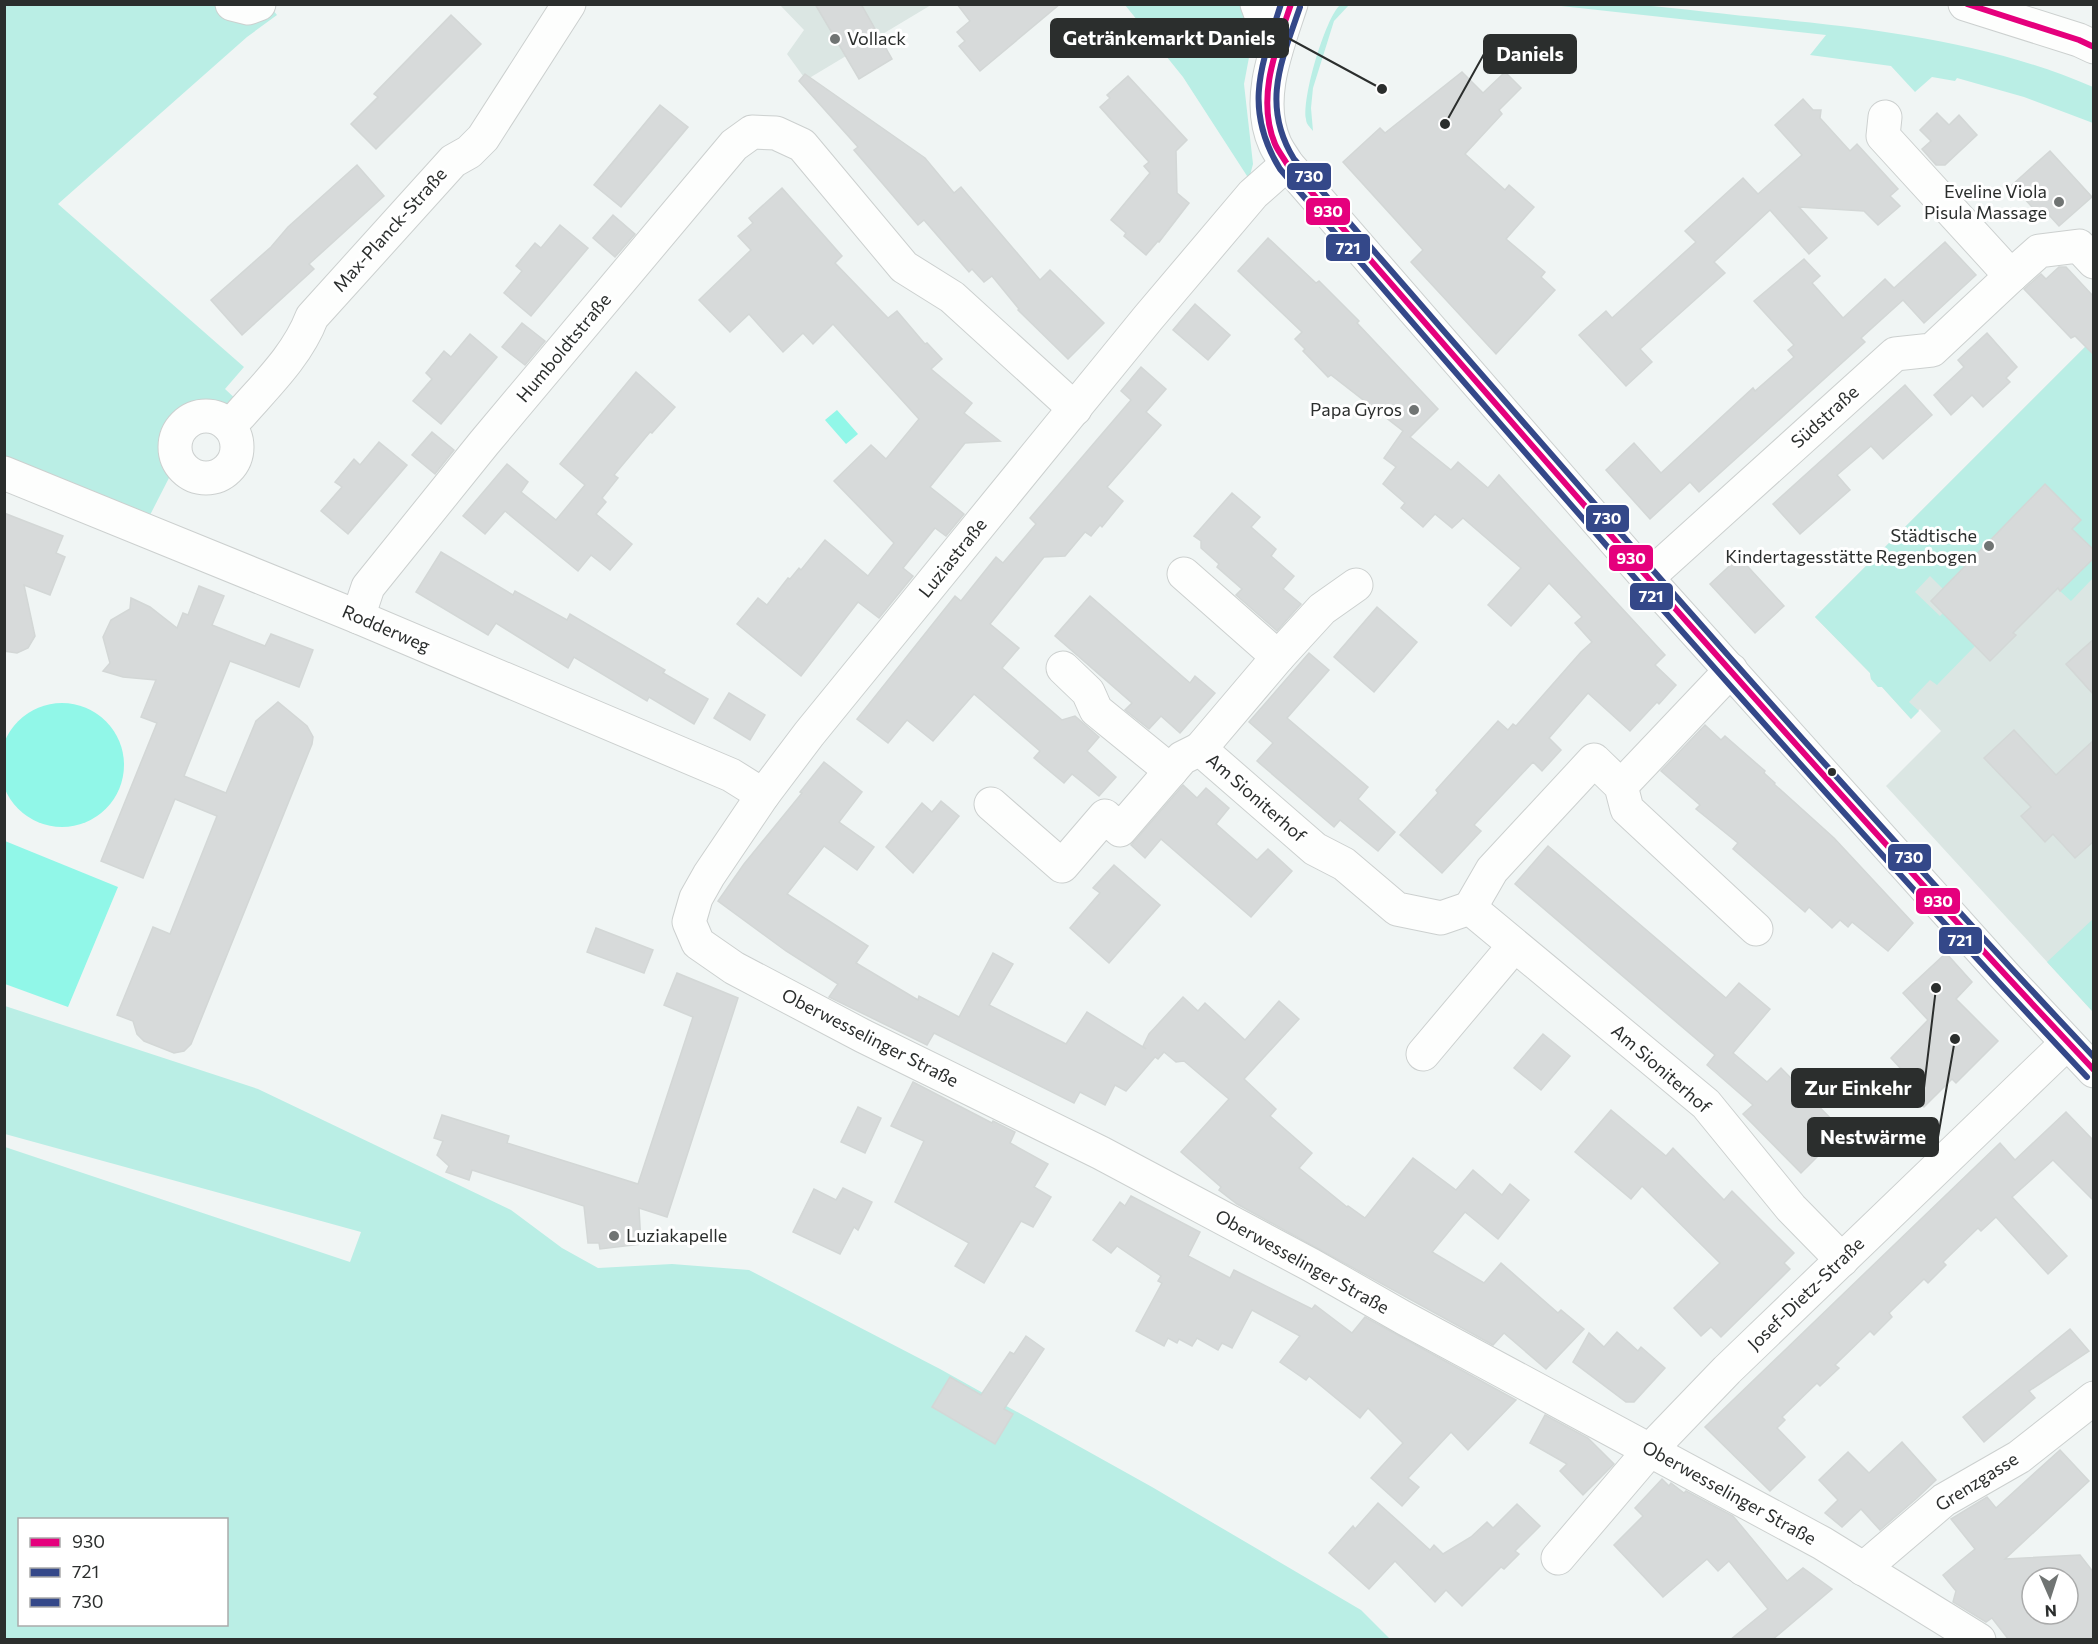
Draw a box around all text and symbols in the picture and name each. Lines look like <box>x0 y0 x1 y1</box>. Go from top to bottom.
callout: Getränkemarkt Daniels <box>1051 19 1288 57</box>
text: Getränkemarkt Daniels <box>1063 25 1275 49</box>
place label: Vollack <box>847 27 906 49</box>
marker: Vollack <box>828 32 842 46</box>
callout: Daniels <box>1484 35 1576 73</box>
text: Daniels <box>1496 41 1564 65</box>
line badge: 730 <box>1286 162 1332 191</box>
street label: Max-Planck-Straße <box>328 163 451 296</box>
text: 730 <box>1295 166 1323 185</box>
place label: Eveline Viola Pisula Massage <box>1924 180 2047 223</box>
marker: Eveline Viola Pisula Massage <box>2052 195 2066 209</box>
line badge: 930 <box>1305 197 1351 226</box>
text: 930 <box>1313 201 1343 220</box>
line badge: 721 <box>1325 233 1371 262</box>
text: 721 <box>1335 238 1361 257</box>
street label: Humboldtstraße <box>511 288 615 406</box>
street label: Südstraße <box>1786 380 1863 452</box>
place label: Papa Gyros <box>1310 398 1402 420</box>
marker: Papa Gyros <box>1407 403 1421 417</box>
line badge: 730 <box>1585 504 1630 533</box>
text: 730 <box>1593 508 1621 527</box>
street label: Luziastraße <box>914 513 991 601</box>
place label: Städtische Kindertagesstätte Regenbogen <box>1725 524 1977 567</box>
marker: Städtische Kindertagesstätte Regenbogen <box>1982 539 1996 553</box>
line badge: 930 <box>1608 544 1654 572</box>
text: 930 <box>1616 548 1646 567</box>
line badge: 721 <box>1629 582 1674 611</box>
text: 721 <box>1638 586 1664 605</box>
street label: Rodderweg <box>339 600 434 656</box>
street label: Am Sioniterhof <box>1202 748 1311 847</box>
unlabelled marker <box>1826 766 1838 778</box>
line badge: 730 <box>1887 843 1932 872</box>
text: 730 <box>1895 847 1923 866</box>
line badge: 930 <box>1915 887 1961 915</box>
text: 930 <box>1923 891 1953 910</box>
line badge: 721 <box>1938 926 1983 955</box>
text: 721 <box>1947 930 1973 949</box>
street label: Oberwesselinger Straße <box>778 983 962 1091</box>
street label: Am Sioniterhof <box>1607 1019 1716 1118</box>
callout: Zur Einkehr <box>1792 1069 1924 1107</box>
text: Zur Einkehr <box>1804 1075 1912 1099</box>
callout: Nestwärme <box>1808 1118 1938 1156</box>
text: Nestwärme <box>1820 1124 1926 1148</box>
street label: Oberwesselinger Straße <box>1212 1204 1393 1318</box>
place label: Luziakapelle <box>626 1224 727 1246</box>
marker: Luziakapelle <box>607 1229 621 1243</box>
street label: Josef-Dietz-Straße <box>1742 1232 1868 1354</box>
street label: Oberwesselinger Straße <box>1639 1435 1820 1549</box>
street label: Grenzgasse <box>1931 1447 2022 1515</box>
legend <box>18 1518 228 1626</box>
text: 930 <box>72 1530 105 1552</box>
text: 721 <box>72 1560 99 1582</box>
north arrow <box>2020 1566 2080 1626</box>
text: 730 <box>72 1590 104 1612</box>
text: N <box>2044 1602 2057 1621</box>

